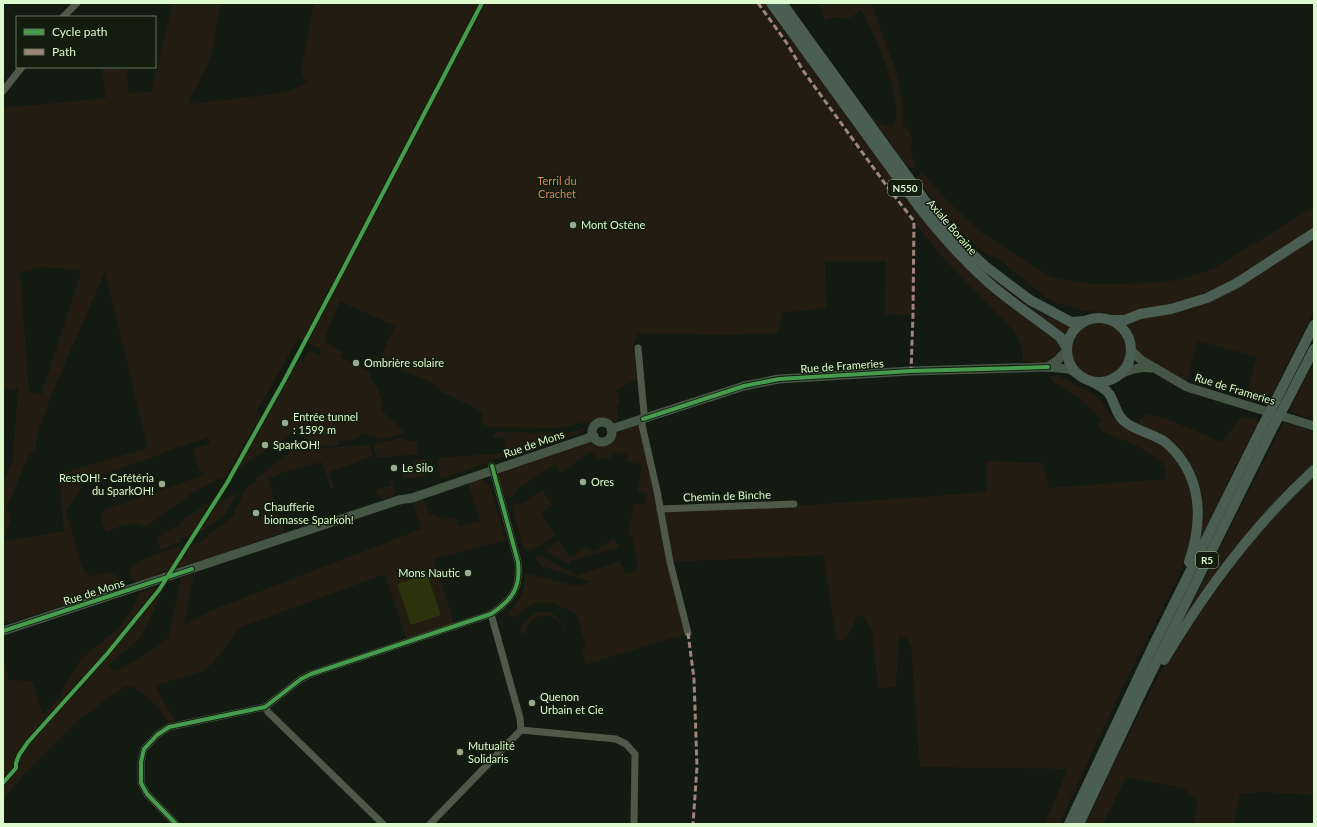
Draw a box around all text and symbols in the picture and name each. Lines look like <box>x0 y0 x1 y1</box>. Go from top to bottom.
legend <box>16 16 156 68</box>
text: Cycle path <box>52 24 107 39</box>
text: Path <box>52 44 76 59</box>
park label: Terril du Crachet <box>537 174 577 200</box>
road number: N550 <box>888 180 922 196</box>
street label: Axiale Boraine <box>925 196 980 257</box>
place label: Mont Ostène <box>581 218 645 231</box>
marker: Mont Ostène <box>568 220 578 230</box>
place label: Ombrière solaire <box>364 356 444 369</box>
street label: Rue de Frameries <box>800 356 884 375</box>
marker: Ombrière solaire <box>351 358 361 368</box>
street label: Rue de Frameries <box>1193 370 1277 407</box>
place label: Entrée tunnel : 1599 m <box>293 410 358 436</box>
marker: Entrée tunnel : 1599 m <box>280 418 290 428</box>
street label: Rue de Mons <box>502 427 566 460</box>
place label: SparkOH! <box>273 438 320 451</box>
marker: SparkOH! <box>260 440 270 450</box>
place label: Le Silo <box>402 461 433 474</box>
marker: Le Silo <box>389 463 399 473</box>
place label: RestOH! - Cafétéria du SparkOH! <box>59 471 154 497</box>
place label: Ores <box>591 475 614 488</box>
marker: Ores <box>578 477 588 487</box>
marker: RestOH! - Cafétéria du SparkOH! <box>157 479 167 489</box>
street label: Chemin de Binche <box>683 487 771 504</box>
place label: Chaufferie biomasse Sparkoh! <box>264 500 354 526</box>
marker: Chaufferie biomasse Sparkoh! <box>251 508 261 518</box>
road number: R5 <box>1196 552 1218 568</box>
place label: Mons Nautic <box>398 566 460 579</box>
marker: Mons Nautic <box>463 568 473 578</box>
street label: Rue de Mons <box>62 575 126 608</box>
place label: Quenon Urbain et Cie <box>540 690 604 716</box>
marker: Quenon Urbain et Cie <box>527 698 537 708</box>
place label: Mutualité Solidaris <box>468 739 515 765</box>
marker: Mutualité Solidaris <box>455 747 465 757</box>

